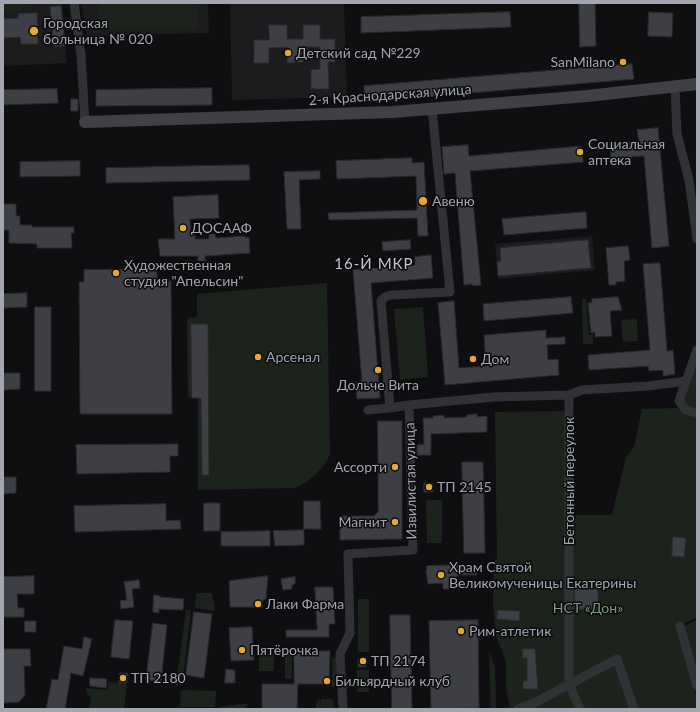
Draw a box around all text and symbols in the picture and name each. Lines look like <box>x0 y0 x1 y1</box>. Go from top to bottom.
place label: Городская больница № 020 <box>43 15 153 48</box>
marker: Городская больница № 020 <box>28 25 40 37</box>
place label: Детский сад №229 <box>296 45 421 61</box>
marker: Детский сад №229 <box>283 48 293 58</box>
place label: SanMilano <box>551 54 615 70</box>
marker: SanMilano <box>618 57 628 67</box>
street label: 2-я Краснодарская улица <box>308 81 472 109</box>
place label: Социальная аптека <box>588 136 665 168</box>
marker: Социальная аптека <box>575 147 585 157</box>
place label: Авеню <box>432 193 475 209</box>
marker: Авеню <box>417 195 429 207</box>
place label: ДОСААФ <box>191 220 252 236</box>
marker: ДОСААФ <box>178 223 188 233</box>
district label: 16-Й МКР <box>334 255 414 273</box>
place label: Художественная студия "Апельсин" <box>124 257 243 290</box>
marker: Художественная студия "Апельсин" <box>111 268 121 278</box>
place label: Арсенал <box>266 349 320 365</box>
place label: Дом <box>481 351 509 367</box>
marker: Арсенал <box>253 352 263 362</box>
marker: Дом <box>468 354 478 364</box>
marker: Дольче Вита <box>373 365 383 375</box>
place label: Дольче Вита <box>337 377 419 393</box>
street label: Бетонный переулок <box>561 417 577 545</box>
street label: Извилистая улица <box>402 422 420 540</box>
place label: Ассорти <box>334 459 387 475</box>
marker: Ассорти <box>390 462 400 472</box>
place label: ТП 2145 <box>437 479 492 495</box>
marker: ТП 2145 <box>424 482 434 492</box>
place label: Магнит <box>338 514 387 530</box>
marker: Магнит <box>390 517 400 527</box>
place label: Храм Святой Великомученицы Екатерины <box>449 559 636 592</box>
marker: Храм Святой Великомученицы Екатерины <box>436 570 446 580</box>
place label: Лаки Фарма <box>266 596 344 612</box>
marker: Лаки Фарма <box>253 599 263 609</box>
park label: НСТ «Дон» <box>553 600 623 616</box>
place label: Рим-атлетик <box>469 623 551 639</box>
marker: Рим-атлетик <box>456 626 466 636</box>
place label: Пятёрочка <box>250 642 318 658</box>
marker: Пятёрочка <box>237 645 247 655</box>
place label: ТП 2174 <box>371 653 426 669</box>
marker: ТП 2174 <box>358 656 368 666</box>
place label: ТП 2180 <box>131 670 186 686</box>
marker: ТП 2180 <box>118 673 128 683</box>
place label: Бильярдный клуб <box>335 673 450 689</box>
marker: Бильярдный клуб <box>322 676 332 686</box>

